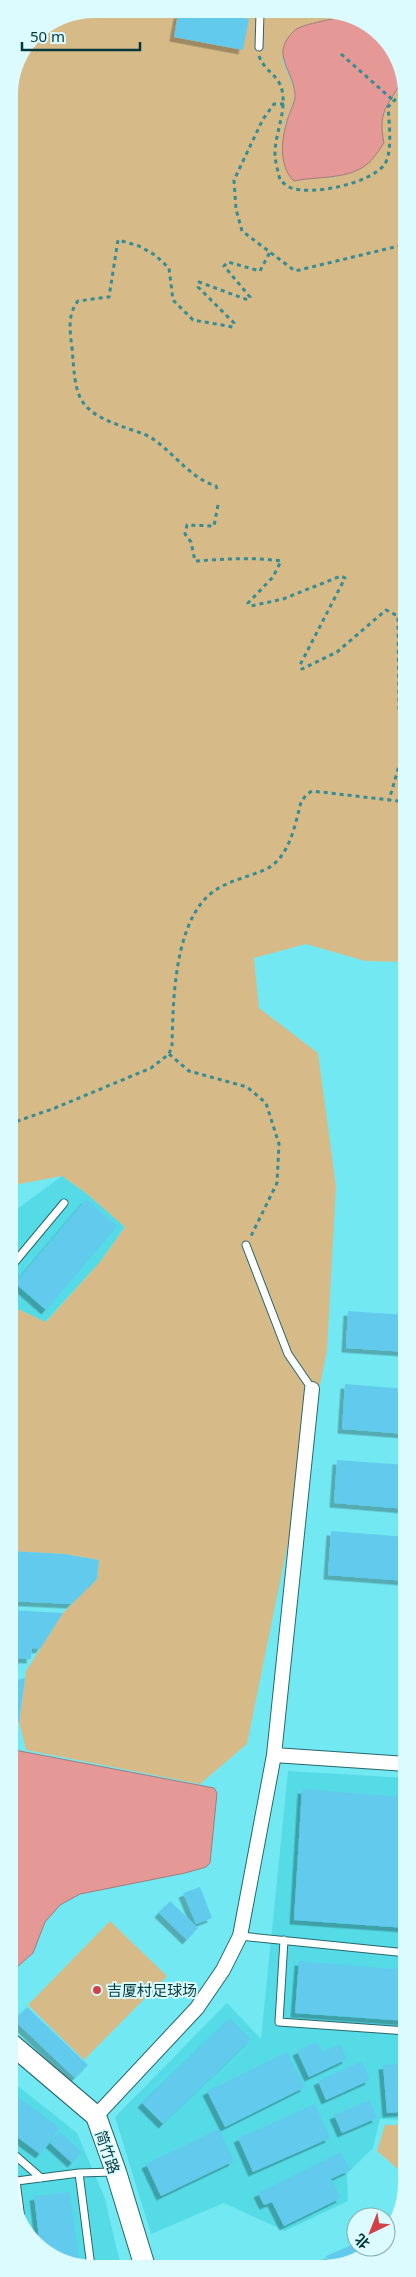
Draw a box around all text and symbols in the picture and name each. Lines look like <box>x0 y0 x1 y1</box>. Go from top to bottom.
scale bar <box>22 20 140 52</box>
text: 50 m <box>30 26 65 46</box>
place label: 吉厦村足球场 <box>107 1980 197 2000</box>
marker: 吉厦村足球场 <box>91 1984 103 1996</box>
street label: 简竹路 <box>91 2127 125 2177</box>
north arrow <box>346 2207 396 2257</box>
text: 北 <box>350 2230 373 2254</box>

